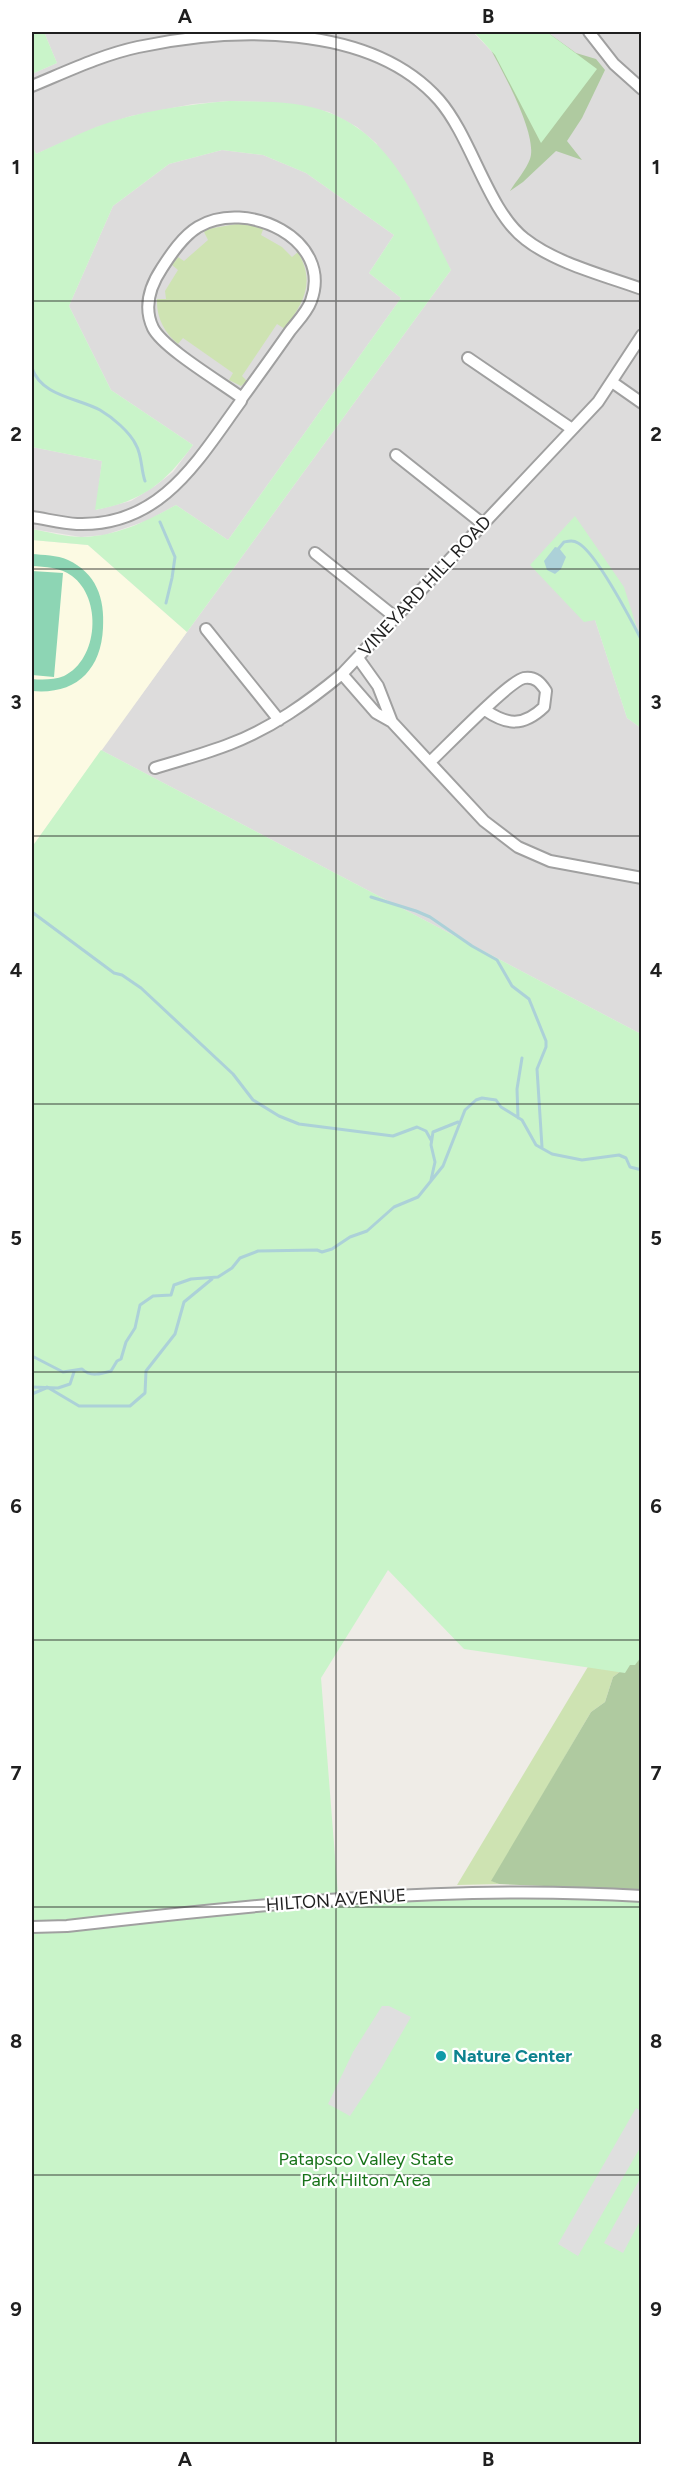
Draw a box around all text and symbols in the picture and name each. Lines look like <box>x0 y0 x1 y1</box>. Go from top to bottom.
text: A <box>178 4 193 28</box>
text: B <box>482 4 494 28</box>
text: 1 <box>12 155 20 179</box>
text: 1 <box>652 155 660 179</box>
text: 2 <box>10 422 22 446</box>
text: 2 <box>650 422 662 446</box>
street label: VINEYARD HILL ROAD <box>354 511 496 661</box>
text: 3 <box>10 690 22 714</box>
text: 3 <box>650 690 662 714</box>
text: 4 <box>10 958 23 982</box>
text: 4 <box>650 958 663 982</box>
text: 5 <box>10 1226 22 1250</box>
text: 5 <box>650 1226 662 1250</box>
text: 6 <box>10 1494 22 1518</box>
text: 6 <box>650 1494 662 1518</box>
text: 7 <box>10 1761 22 1785</box>
text: 7 <box>650 1761 662 1785</box>
street label: HILTON AVENUE <box>265 1884 407 1916</box>
text: 8 <box>10 2029 22 2053</box>
text: 8 <box>650 2029 662 2053</box>
place label: Nature Center <box>453 2045 572 2067</box>
marker: Nature Center <box>434 2049 448 2063</box>
park label: Patapsco Valley State Park Hilton Area <box>279 2148 454 2191</box>
text: 9 <box>10 2297 22 2321</box>
text: 9 <box>650 2297 662 2321</box>
text: A <box>178 2447 193 2471</box>
text: B <box>482 2447 494 2471</box>

